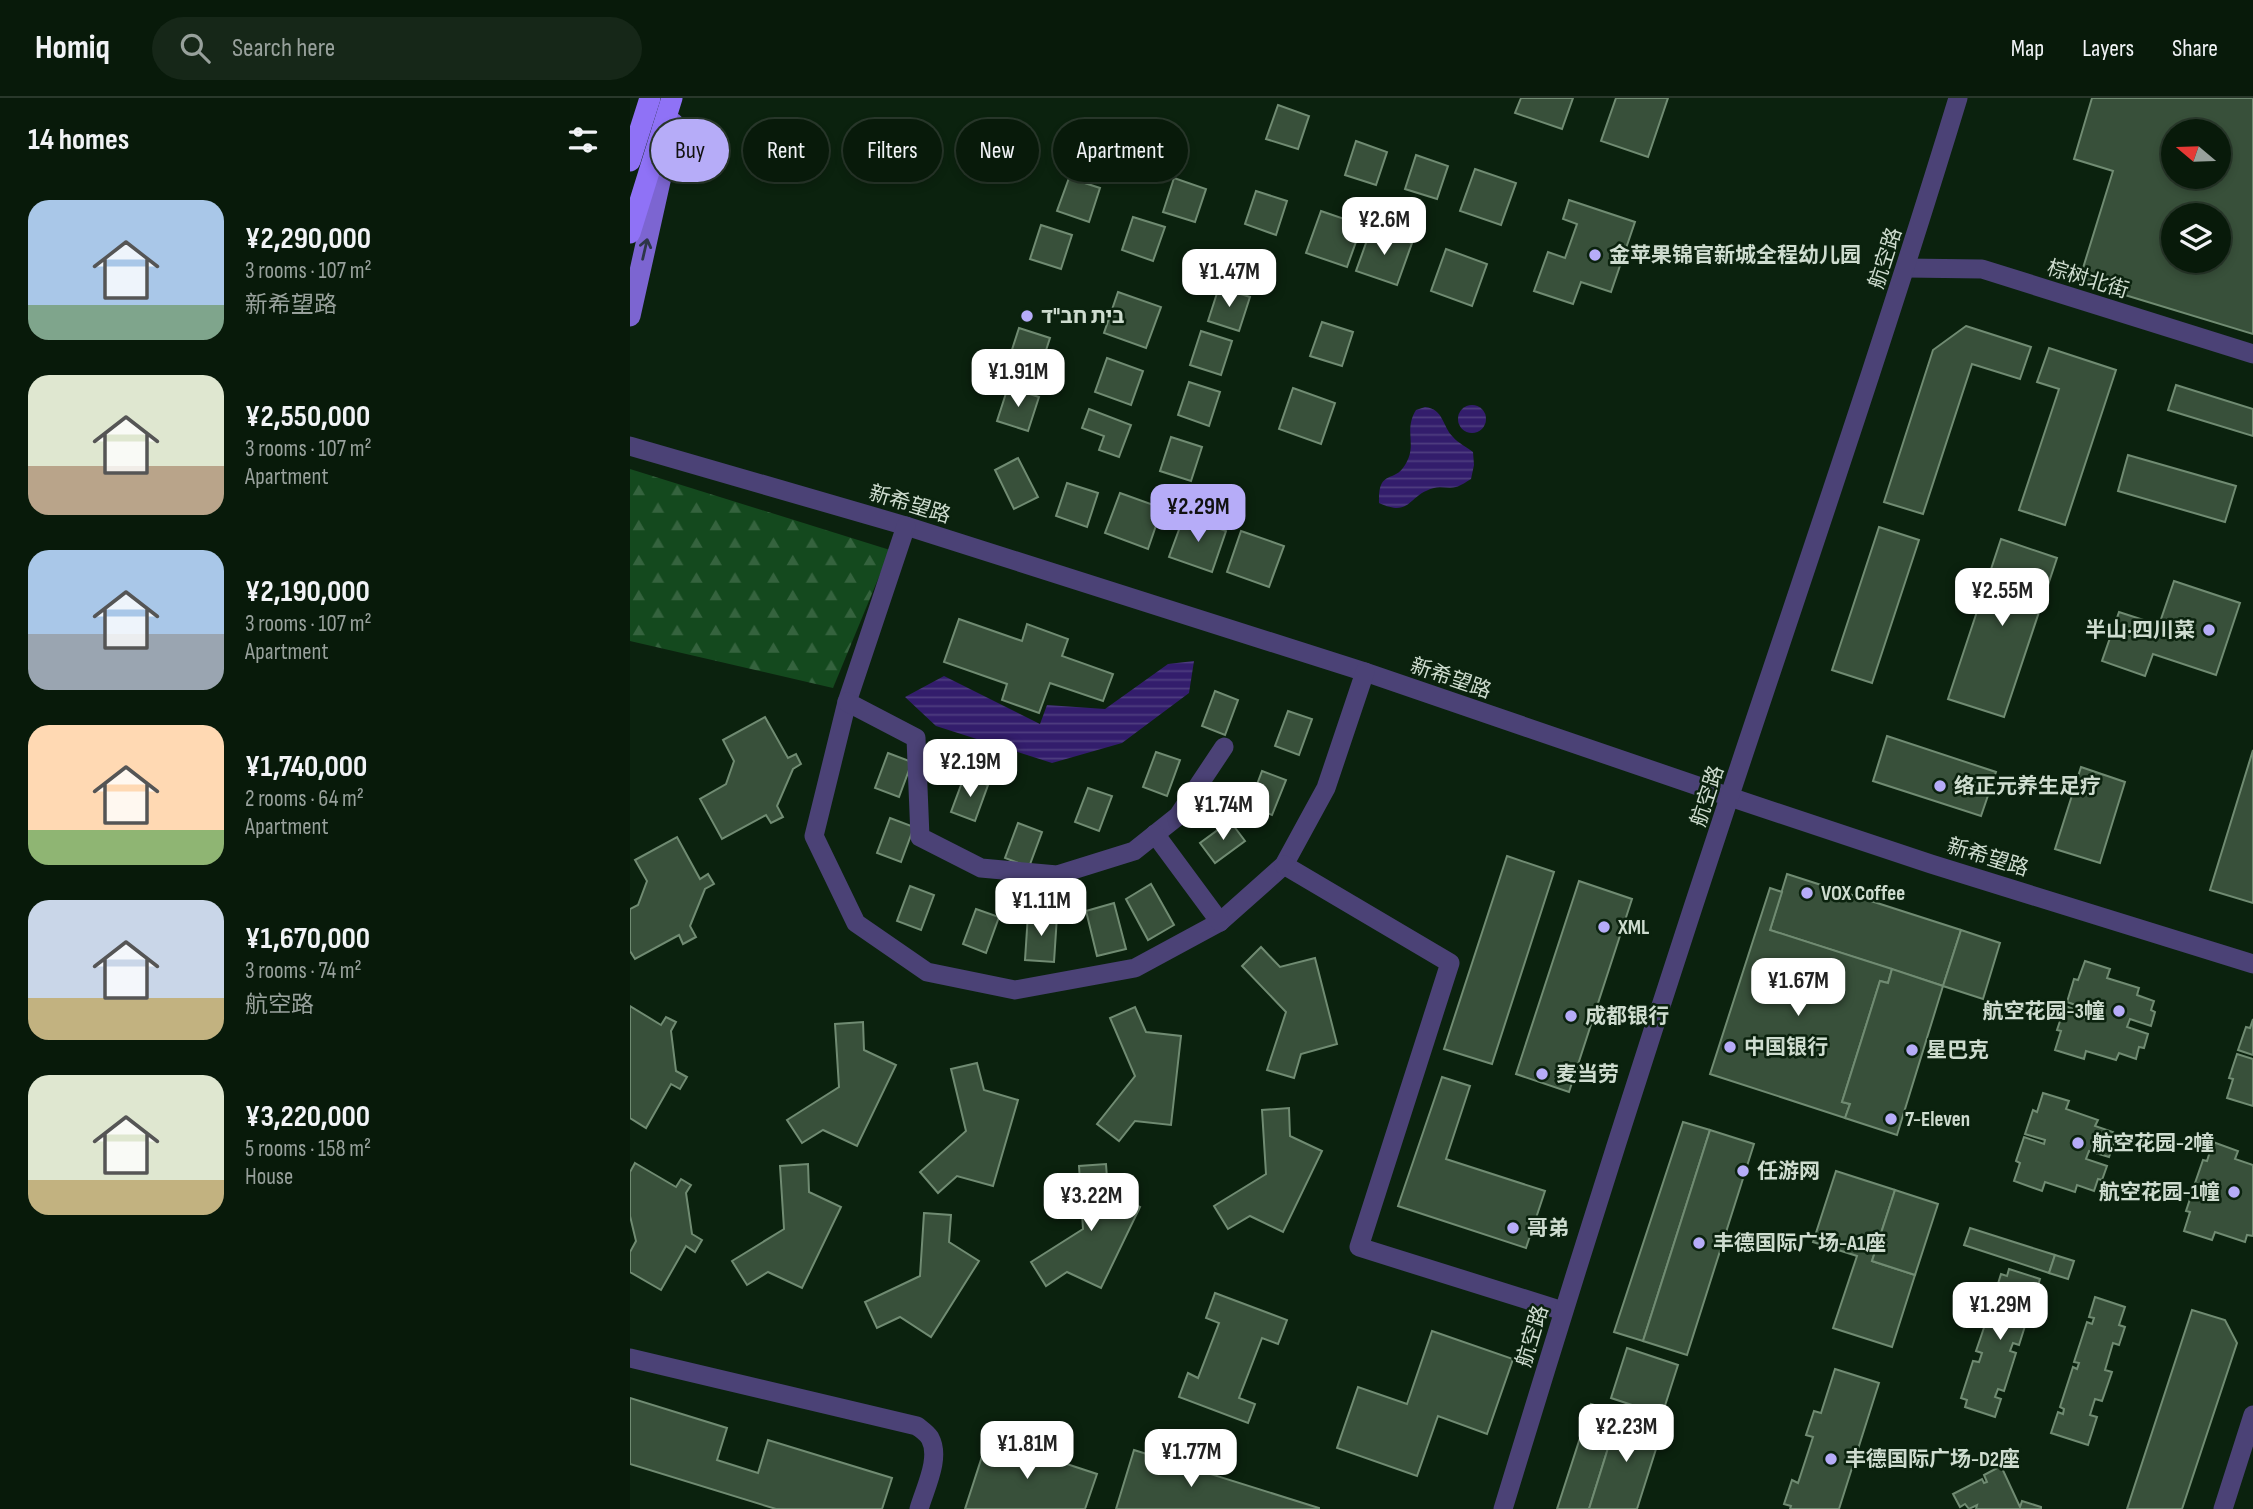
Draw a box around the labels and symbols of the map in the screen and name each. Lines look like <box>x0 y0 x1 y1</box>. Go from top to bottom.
north arrow <box>2161 119 2231 189</box>
pin: ¥2.6M <box>1335 198 1433 257</box>
street label: 航空路 <box>1864 224 1907 292</box>
one-way arrow <box>638 238 652 261</box>
place label: 金苹果锦官新城全程幼儿园 <box>1609 243 1861 268</box>
marker: 金苹果锦官新城全程幼儿园 <box>1587 247 1603 263</box>
pin: ¥1.47M <box>1172 250 1286 309</box>
street label: 棕树北街 <box>2044 255 2132 304</box>
place label: בית חב"ד <box>1041 304 1125 329</box>
marker: בית חב"ד <box>1019 308 1035 324</box>
pin: ¥1.91M <box>961 350 1075 409</box>
street label: 新希望路 <box>866 480 954 529</box>
pin: ¥2.29M <box>1141 484 1255 544</box>
pin: ¥2.55M <box>1945 568 2059 628</box>
place label: 半山·四川菜 <box>2085 618 2195 643</box>
marker: 半山·四川菜 <box>2201 622 2217 638</box>
street label: 新希望路 <box>1407 653 1495 704</box>
pin: ¥2.19M <box>913 740 1027 799</box>
street label: 航空路 <box>1686 762 1729 830</box>
place label: 络正元养生足疗 <box>1954 774 2101 799</box>
marker: 络正元养生足疗 <box>1932 778 1948 794</box>
pin: ¥1.74M <box>1166 782 1280 842</box>
street label: 新希望路 <box>1944 833 2032 882</box>
pin: ¥1.11M <box>984 878 1098 938</box>
place label: VOX Coffee <box>1821 881 1905 906</box>
marker: VOX Coffee <box>1799 885 1815 901</box>
place label: XML <box>1617 915 1649 940</box>
marker: XML <box>1596 919 1612 935</box>
pin: ¥1.67M <box>1741 958 1855 1018</box>
place label: 航空花园-3幢 <box>1983 999 2105 1024</box>
marker: 航空花园-3幢 <box>2111 1003 2127 1019</box>
place label: 成都银行 <box>1585 1004 1669 1029</box>
marker: 成都银行 <box>1563 1008 1579 1024</box>
place label: 中国银行 <box>1744 1035 1828 1060</box>
place label: 星巴克 <box>1926 1038 1989 1063</box>
marker: 中国银行 <box>1722 1039 1738 1055</box>
marker: 星巴克 <box>1904 1042 1920 1058</box>
place label: 麦当劳 <box>1556 1062 1619 1087</box>
marker: 麦当劳 <box>1534 1066 1550 1082</box>
place label: 7-Eleven <box>1905 1107 1970 1132</box>
marker: 7-Eleven <box>1883 1111 1899 1127</box>
place label: 航空花园-2幢 <box>2092 1131 2214 1156</box>
marker: 航空花园-2幢 <box>2070 1135 2086 1151</box>
place label: 任游网 <box>1757 1159 1820 1184</box>
marker: 任游网 <box>1735 1163 1751 1179</box>
pin: ¥3.22M <box>1034 1174 1148 1233</box>
place label: 航空花园-1幢 <box>2099 1180 2220 1205</box>
marker: 航空花园-1幢 <box>2226 1184 2242 1200</box>
place label: 哥弟 <box>1527 1216 1569 1241</box>
marker: 哥弟 <box>1505 1220 1521 1236</box>
place label: 丰德国际广场-A1座 <box>1713 1231 1886 1256</box>
marker: 丰德国际广场-A1座 <box>1691 1235 1707 1251</box>
pin: ¥1.29M <box>1943 1282 2057 1342</box>
street label: 航空路 <box>1511 1302 1554 1370</box>
pin: ¥2.23M <box>1569 1404 1683 1464</box>
pin: ¥1.81M <box>970 1422 1084 1481</box>
pin: ¥1.77M <box>1134 1430 1248 1489</box>
place label: 丰德国际广场-D2座 <box>1845 1447 2020 1472</box>
marker: 丰德国际广场-D2座 <box>1823 1451 1839 1467</box>

